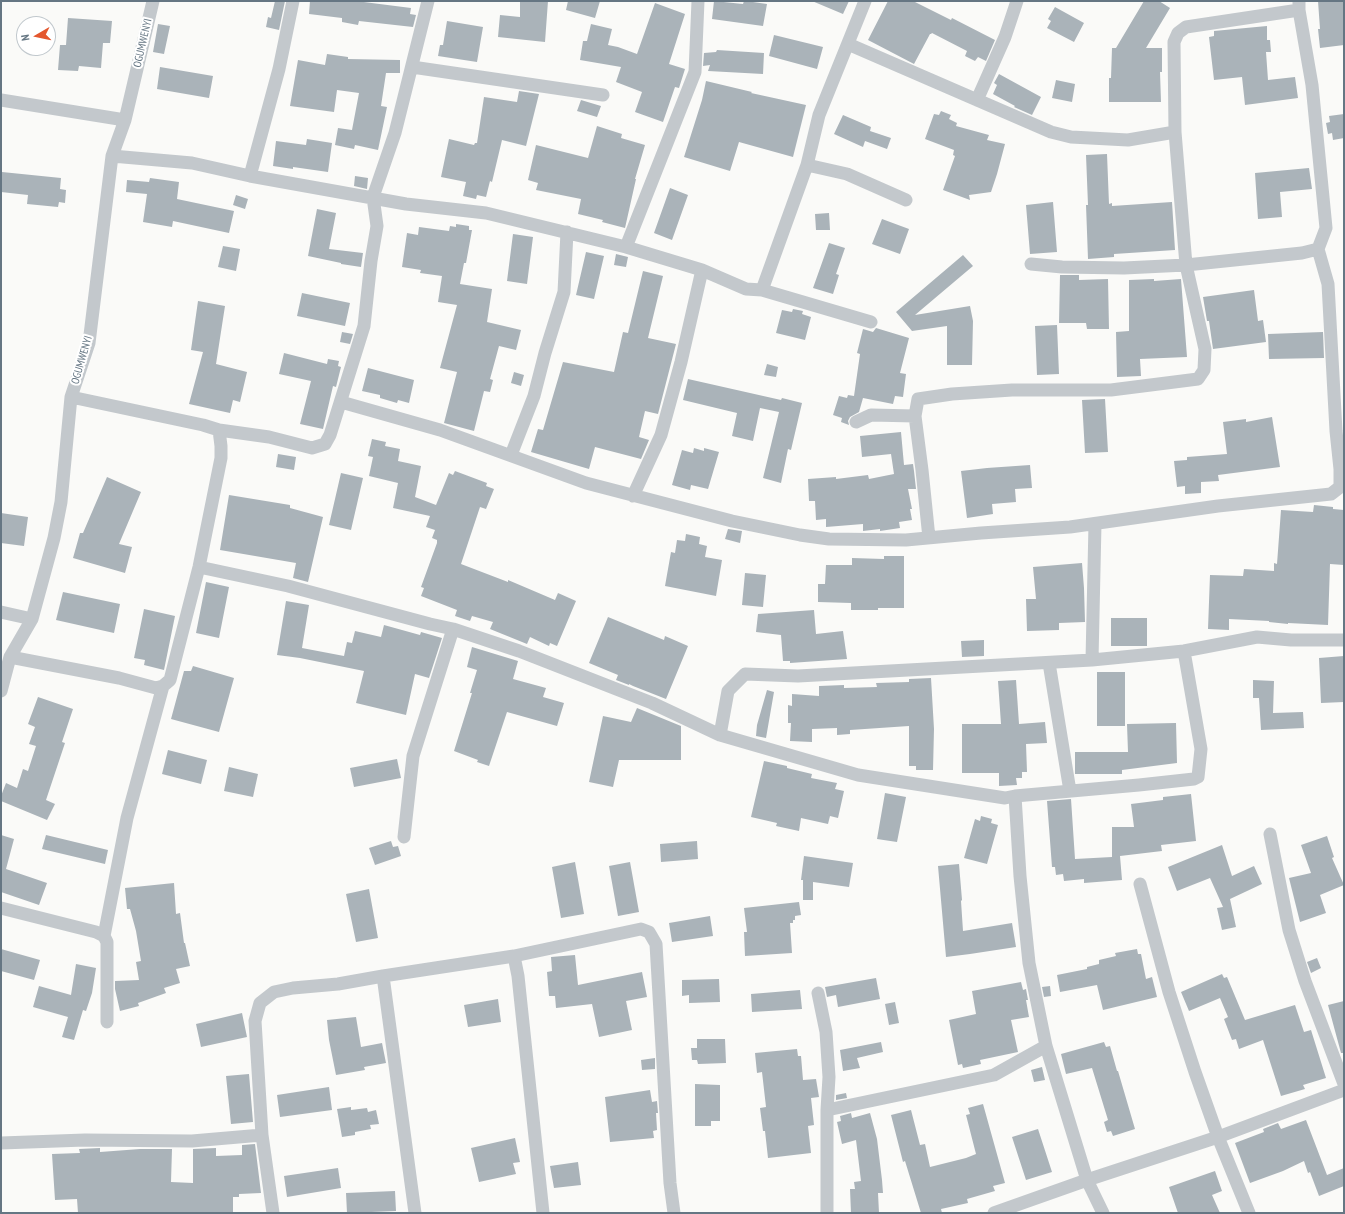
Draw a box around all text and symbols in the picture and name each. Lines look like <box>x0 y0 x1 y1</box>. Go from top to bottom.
north arrow <box>16 16 56 56</box>
street label: OGUMWENYI <box>131 17 155 69</box>
text: N <box>18 34 33 42</box>
street label: OGUMWENYI <box>69 334 95 386</box>

